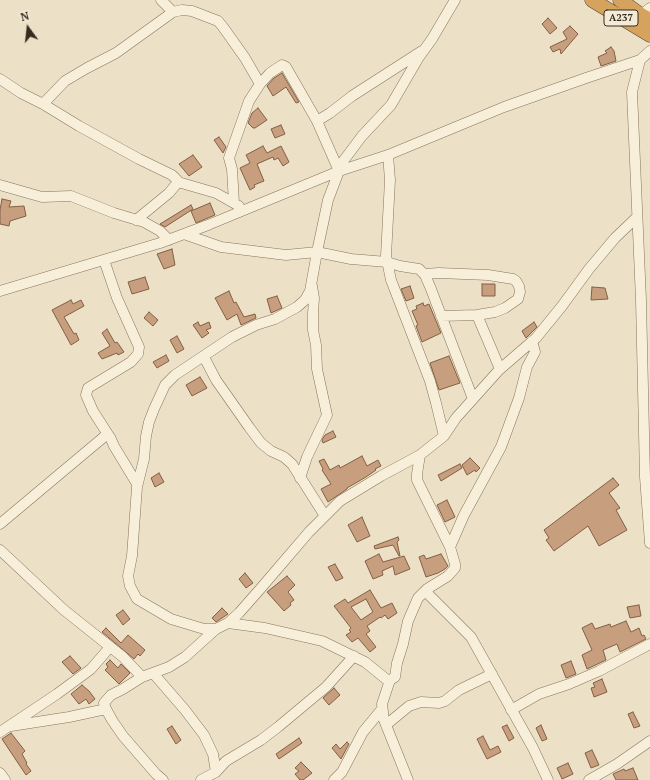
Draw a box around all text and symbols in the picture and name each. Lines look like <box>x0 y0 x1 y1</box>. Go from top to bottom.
north arrow <box>8 8 48 48</box>
text: N <box>19 9 31 24</box>
road number: A237 <box>604 10 638 26</box>

